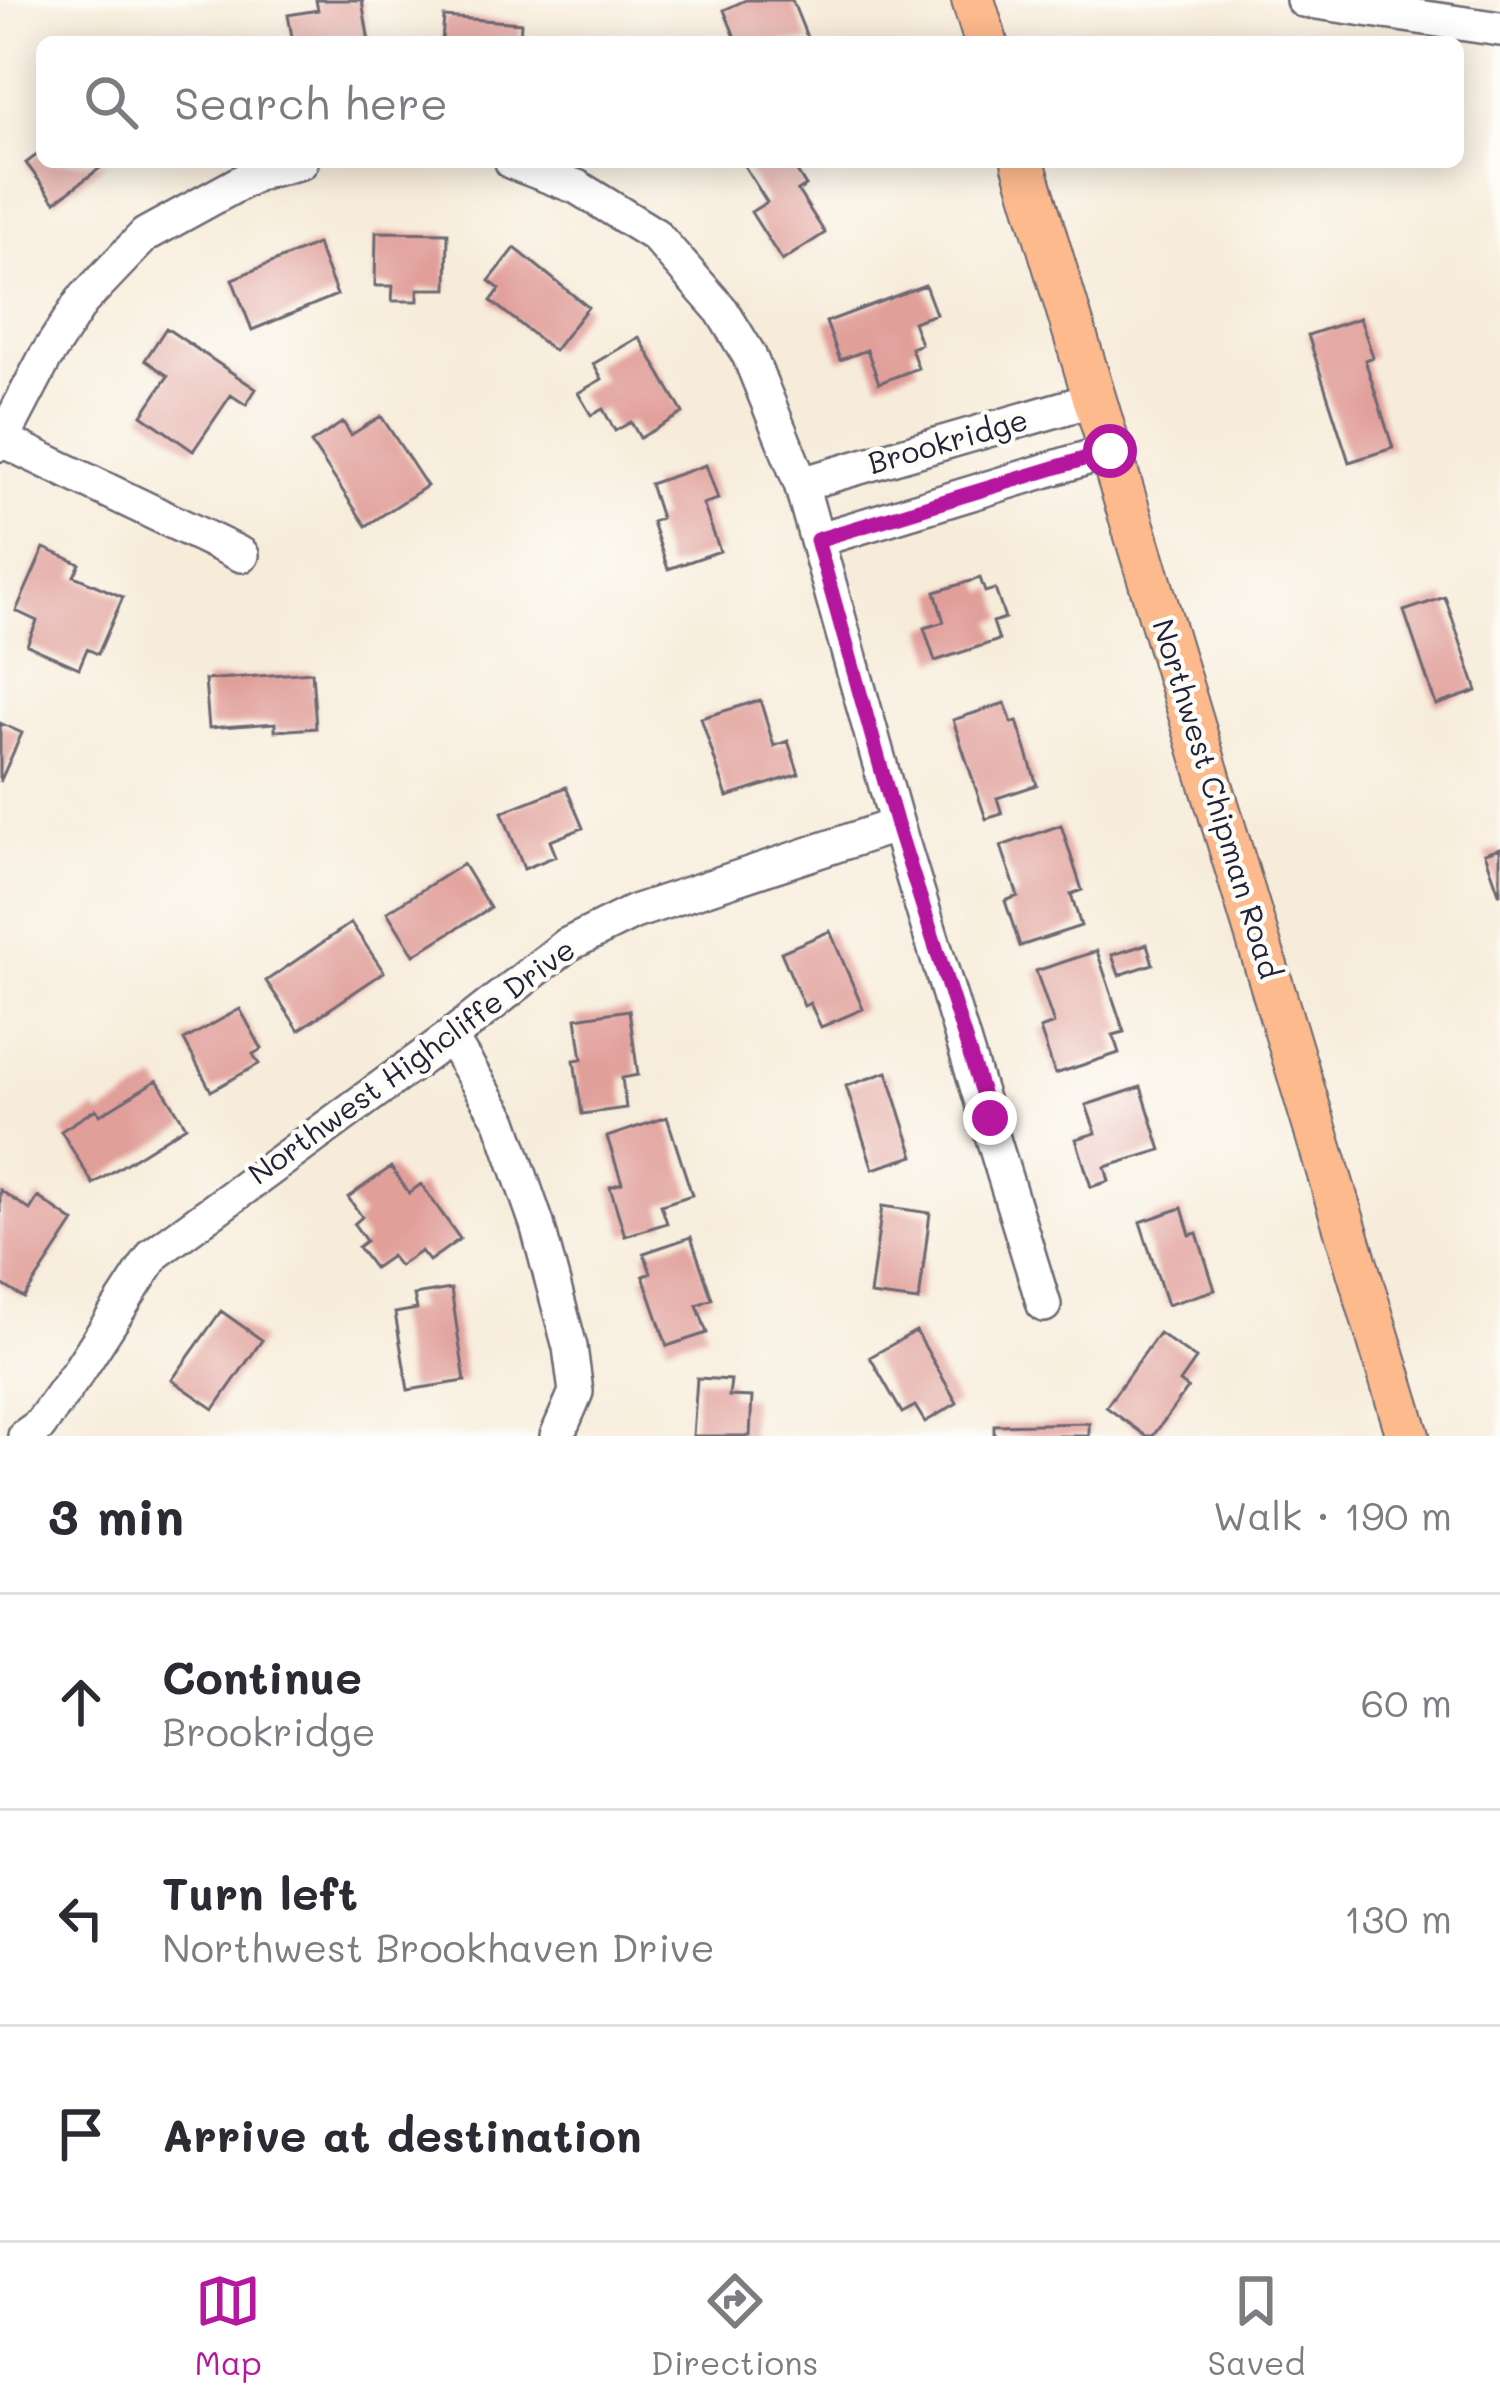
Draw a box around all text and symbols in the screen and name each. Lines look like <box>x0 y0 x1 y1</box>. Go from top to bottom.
search box <box>36 36 1464 168</box>
icon: search <box>78 69 144 135</box>
text: Search here <box>174 73 448 131</box>
street label: Brookridge <box>863 398 1032 482</box>
route start <box>1083 424 1137 478</box>
street label: Northwest Chipman Road <box>1144 614 1292 983</box>
street label: Northwest Highcliffe Drive <box>240 928 582 1192</box>
route end <box>963 1091 1017 1145</box>
text: 3 min <box>48 1481 184 1548</box>
text: Walk · 190 m <box>1213 1489 1452 1540</box>
text: Continue <box>162 1647 362 1705</box>
icon: ahead <box>48 1669 114 1735</box>
text: 60 m <box>1361 1676 1452 1727</box>
text: Brookridge <box>162 1705 376 1756</box>
text: Turn left <box>162 1863 358 1921</box>
icon: left <box>48 1885 114 1951</box>
text: 130 m <box>1344 1892 1452 1943</box>
text: Northwest Brookhaven Drive <box>162 1921 715 1972</box>
icon: arrive <box>48 2101 114 2167</box>
text: Arrive at destination <box>162 2105 642 2163</box>
tab: Map <box>195 2268 262 2383</box>
tab: Directions <box>651 2268 818 2383</box>
tab: Saved <box>1208 2268 1305 2383</box>

